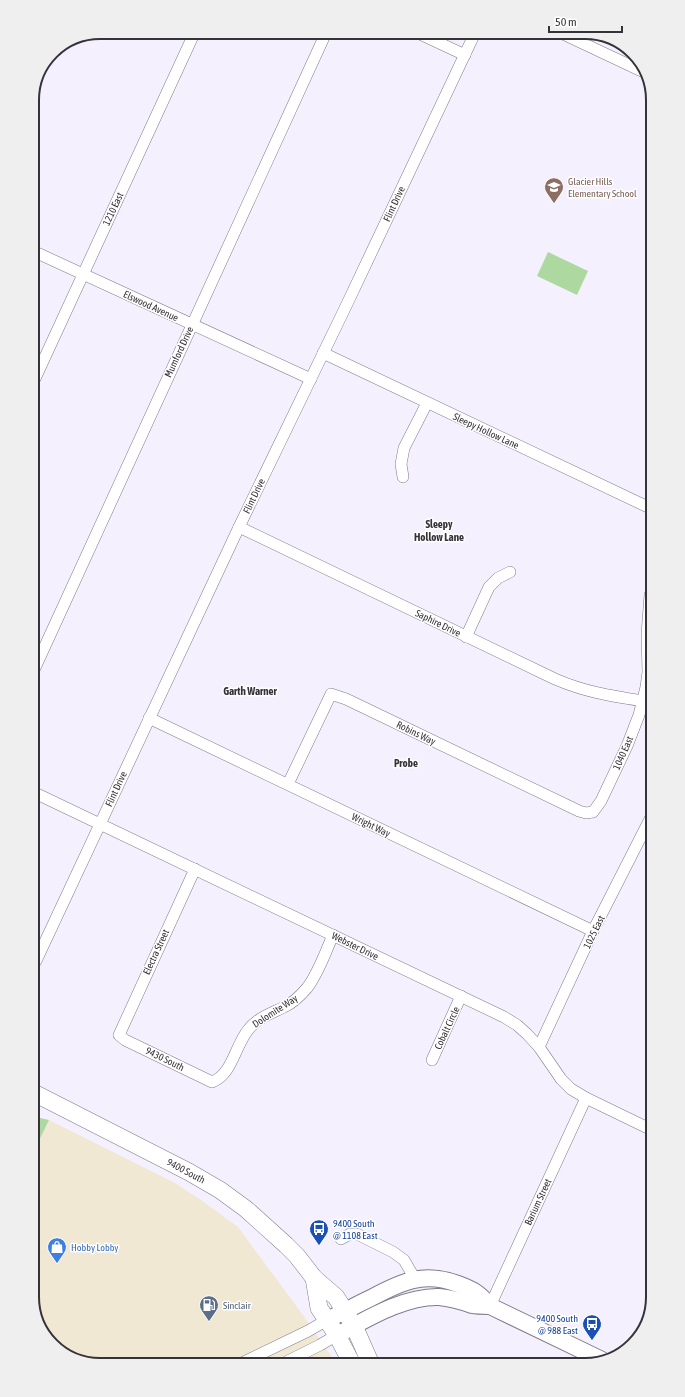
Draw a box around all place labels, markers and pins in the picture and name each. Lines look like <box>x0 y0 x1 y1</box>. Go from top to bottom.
school or university icon: Glacier Hills Elementary School <box>543 176 565 204</box>
place label: Glacier Hills Elementary School <box>568 176 637 199</box>
bus stop icon: 9400 South @ 1108 East <box>308 1218 330 1246</box>
place label: 9400 South @ 1108 East <box>333 1218 378 1241</box>
shop icon: Hobby Lobby <box>46 1236 68 1264</box>
place label: Hobby Lobby <box>71 1242 118 1253</box>
fuel station icon: Sinclair <box>198 1294 220 1322</box>
place label: Sinclair <box>223 1300 252 1311</box>
place label: 9400 South @ 988 East <box>536 1313 578 1336</box>
bus stop icon: 9400 South @ 988 East <box>581 1313 603 1341</box>

